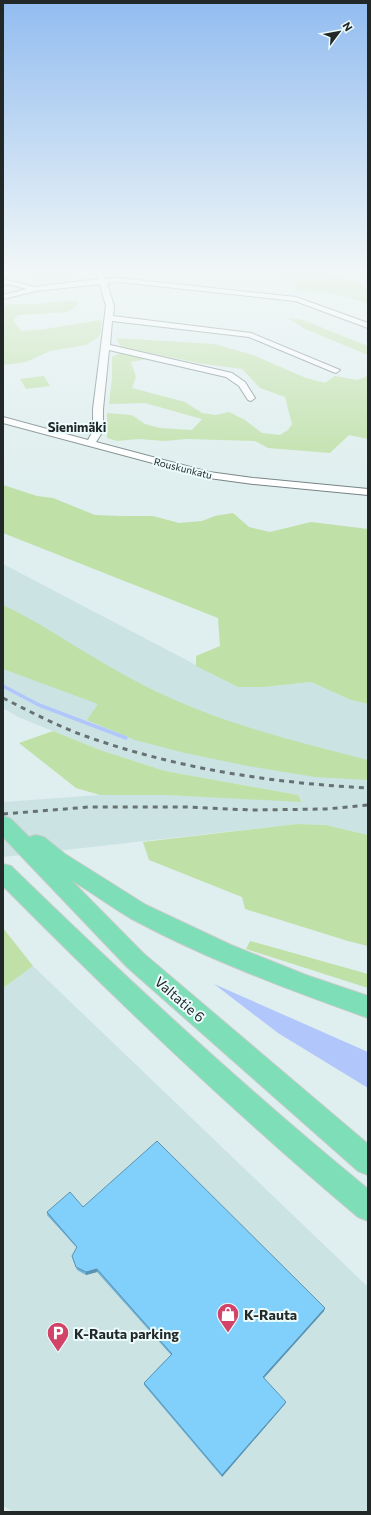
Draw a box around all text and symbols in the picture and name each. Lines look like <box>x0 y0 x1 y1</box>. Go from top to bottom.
north arrow <box>319 12 359 52</box>
text: N <box>340 19 356 33</box>
district label: Sienimäki <box>48 419 106 435</box>
street label: Rouskunkatu <box>153 455 213 481</box>
street label: Valtatie 6 <box>152 973 208 1025</box>
shop icon: K-Rauta <box>215 1301 241 1334</box>
place label: K-Rauta <box>244 1306 297 1323</box>
parking icon: K-Rauta parking <box>45 1320 71 1353</box>
place label: K-Rauta parking <box>74 1325 179 1342</box>

